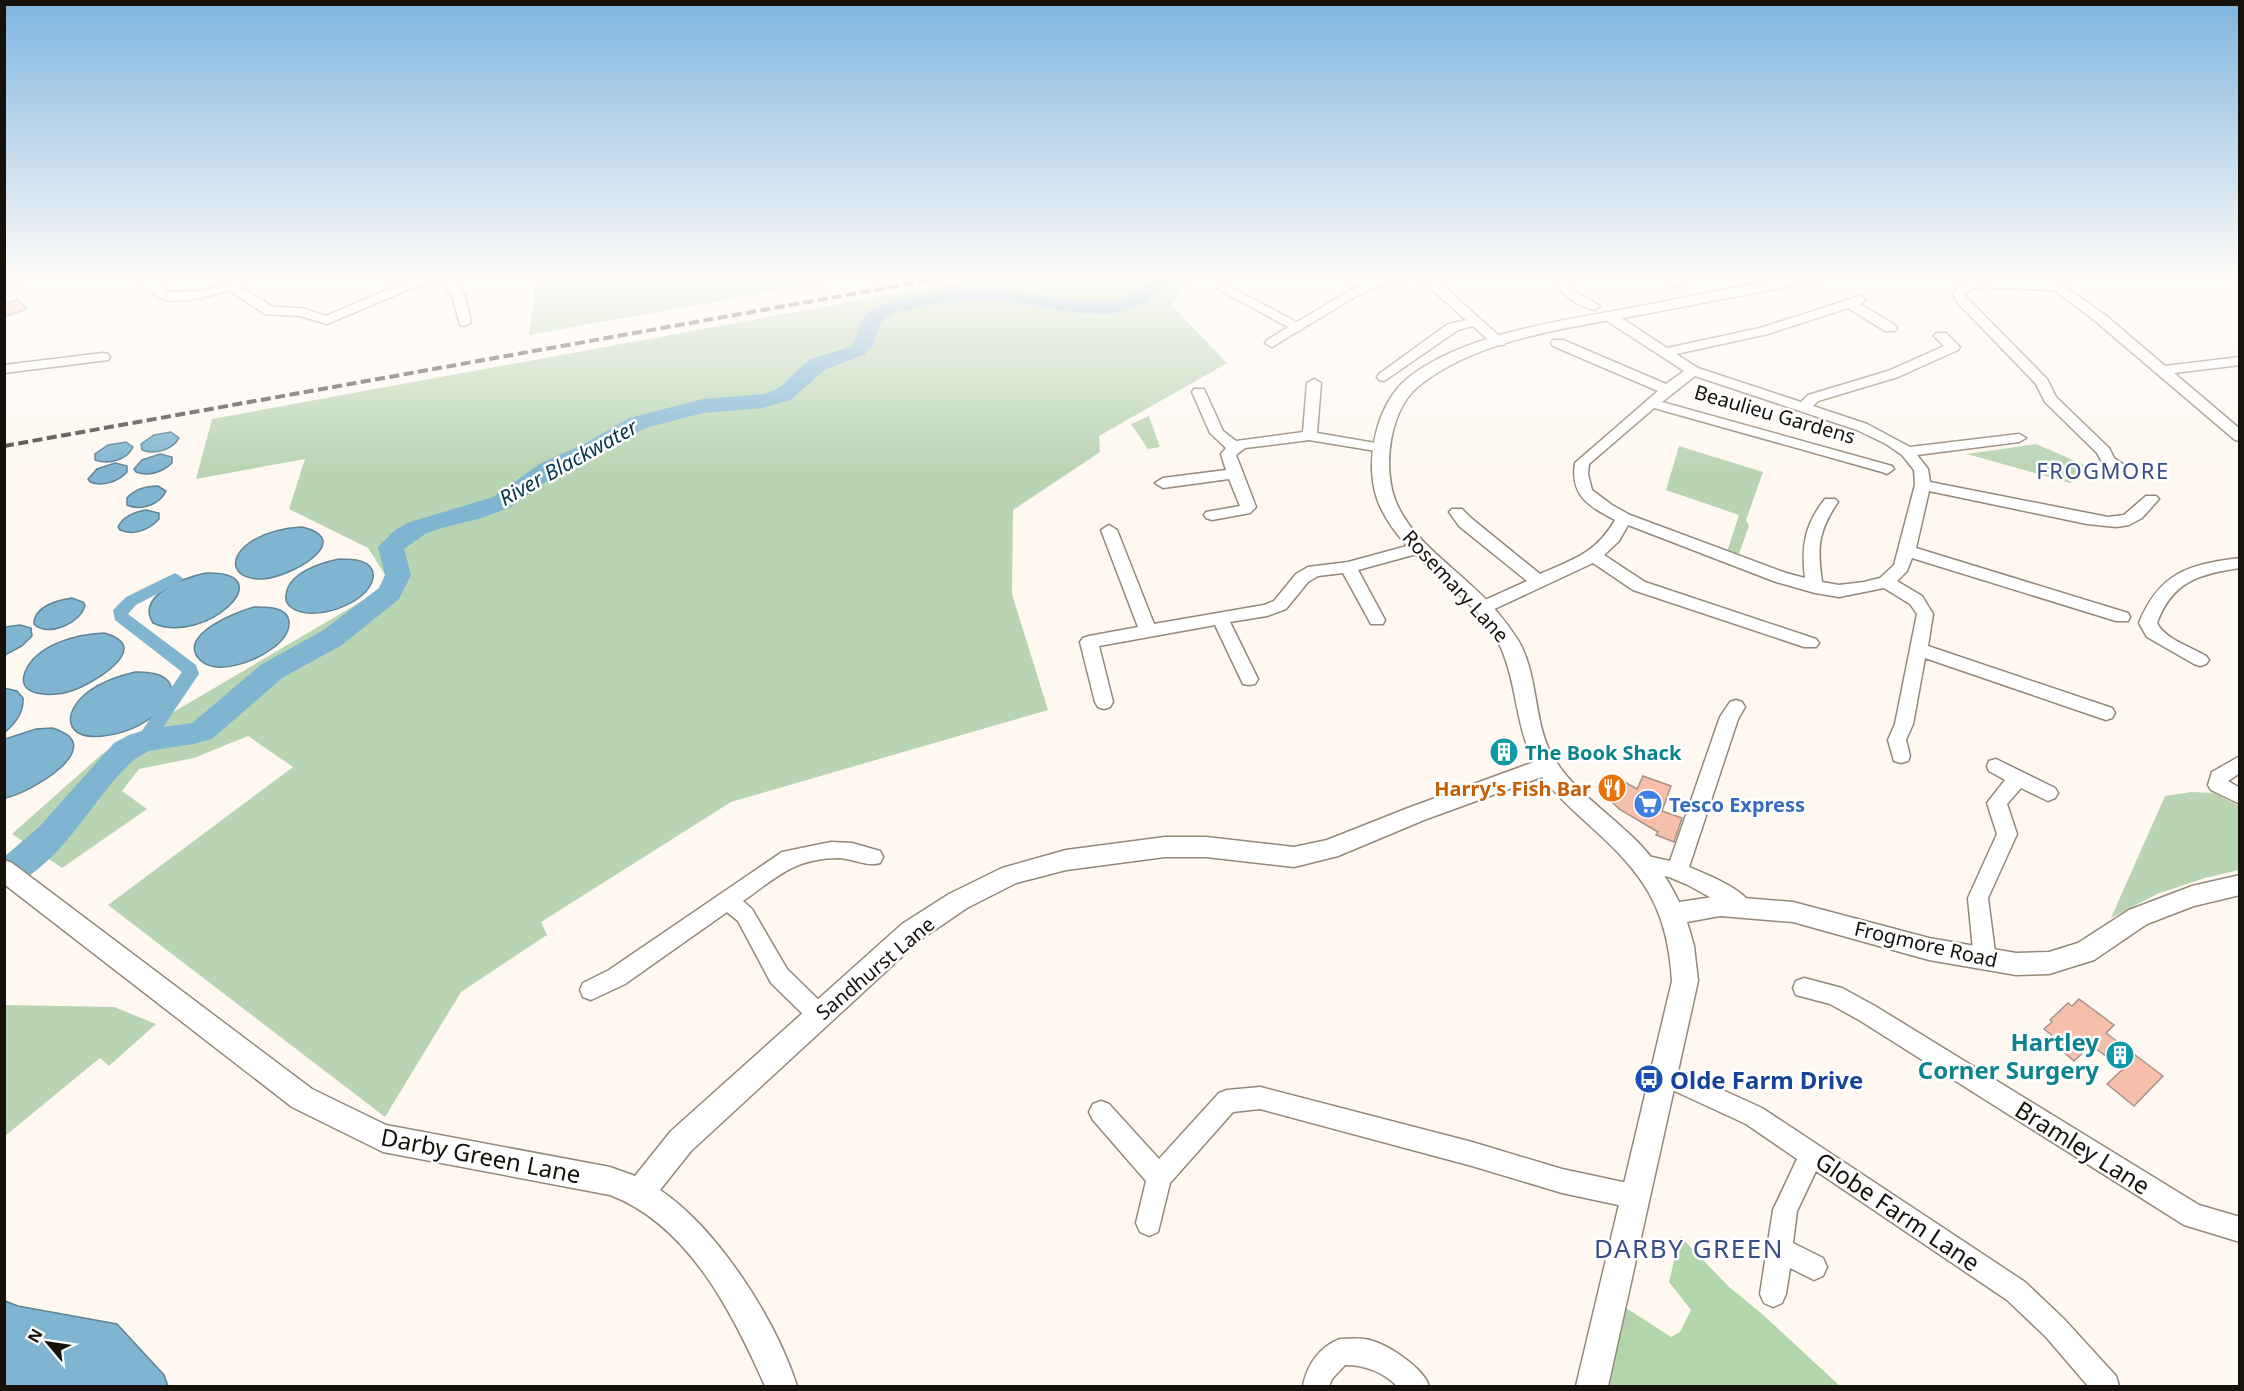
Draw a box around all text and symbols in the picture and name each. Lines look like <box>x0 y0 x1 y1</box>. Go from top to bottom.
street label: Beaulieu Gardens <box>1691 378 1859 450</box>
water label: River Blackwater <box>494 412 644 512</box>
district label: FROGMORE <box>2036 455 2170 485</box>
street label: Rosemary Lane <box>1397 524 1515 648</box>
building icon: The Book Shack <box>1488 736 1520 768</box>
place label: The Book Shack <box>1525 739 1682 766</box>
restaurant icon: Harry's Fish Bar <box>1596 772 1628 804</box>
place label: Harry's Fish Bar <box>1434 775 1591 802</box>
supermarket icon: Tesco Express <box>1632 788 1664 820</box>
place label: Tesco Express <box>1669 791 1805 818</box>
street label: Sandhurst Lane <box>810 910 940 1026</box>
street label: Frogmore Road <box>1852 914 2000 974</box>
place label: Hartley Corner Surgery <box>1918 1025 2099 1086</box>
building icon: Hartley Corner Surgery <box>2104 1039 2136 1071</box>
bus stop icon: Olde Farm Drive <box>1633 1063 1665 1095</box>
place label: Olde Farm Drive <box>1670 1063 1863 1096</box>
street label: Bramley Lane <box>2009 1092 2157 1202</box>
street label: Darby Green Lane <box>378 1119 584 1191</box>
street label: Globe Farm Lane <box>1809 1144 1987 1278</box>
district label: DARBY GREEN <box>1594 1230 1784 1266</box>
north arrow <box>18 1313 78 1373</box>
text: N <box>22 1325 48 1347</box>

